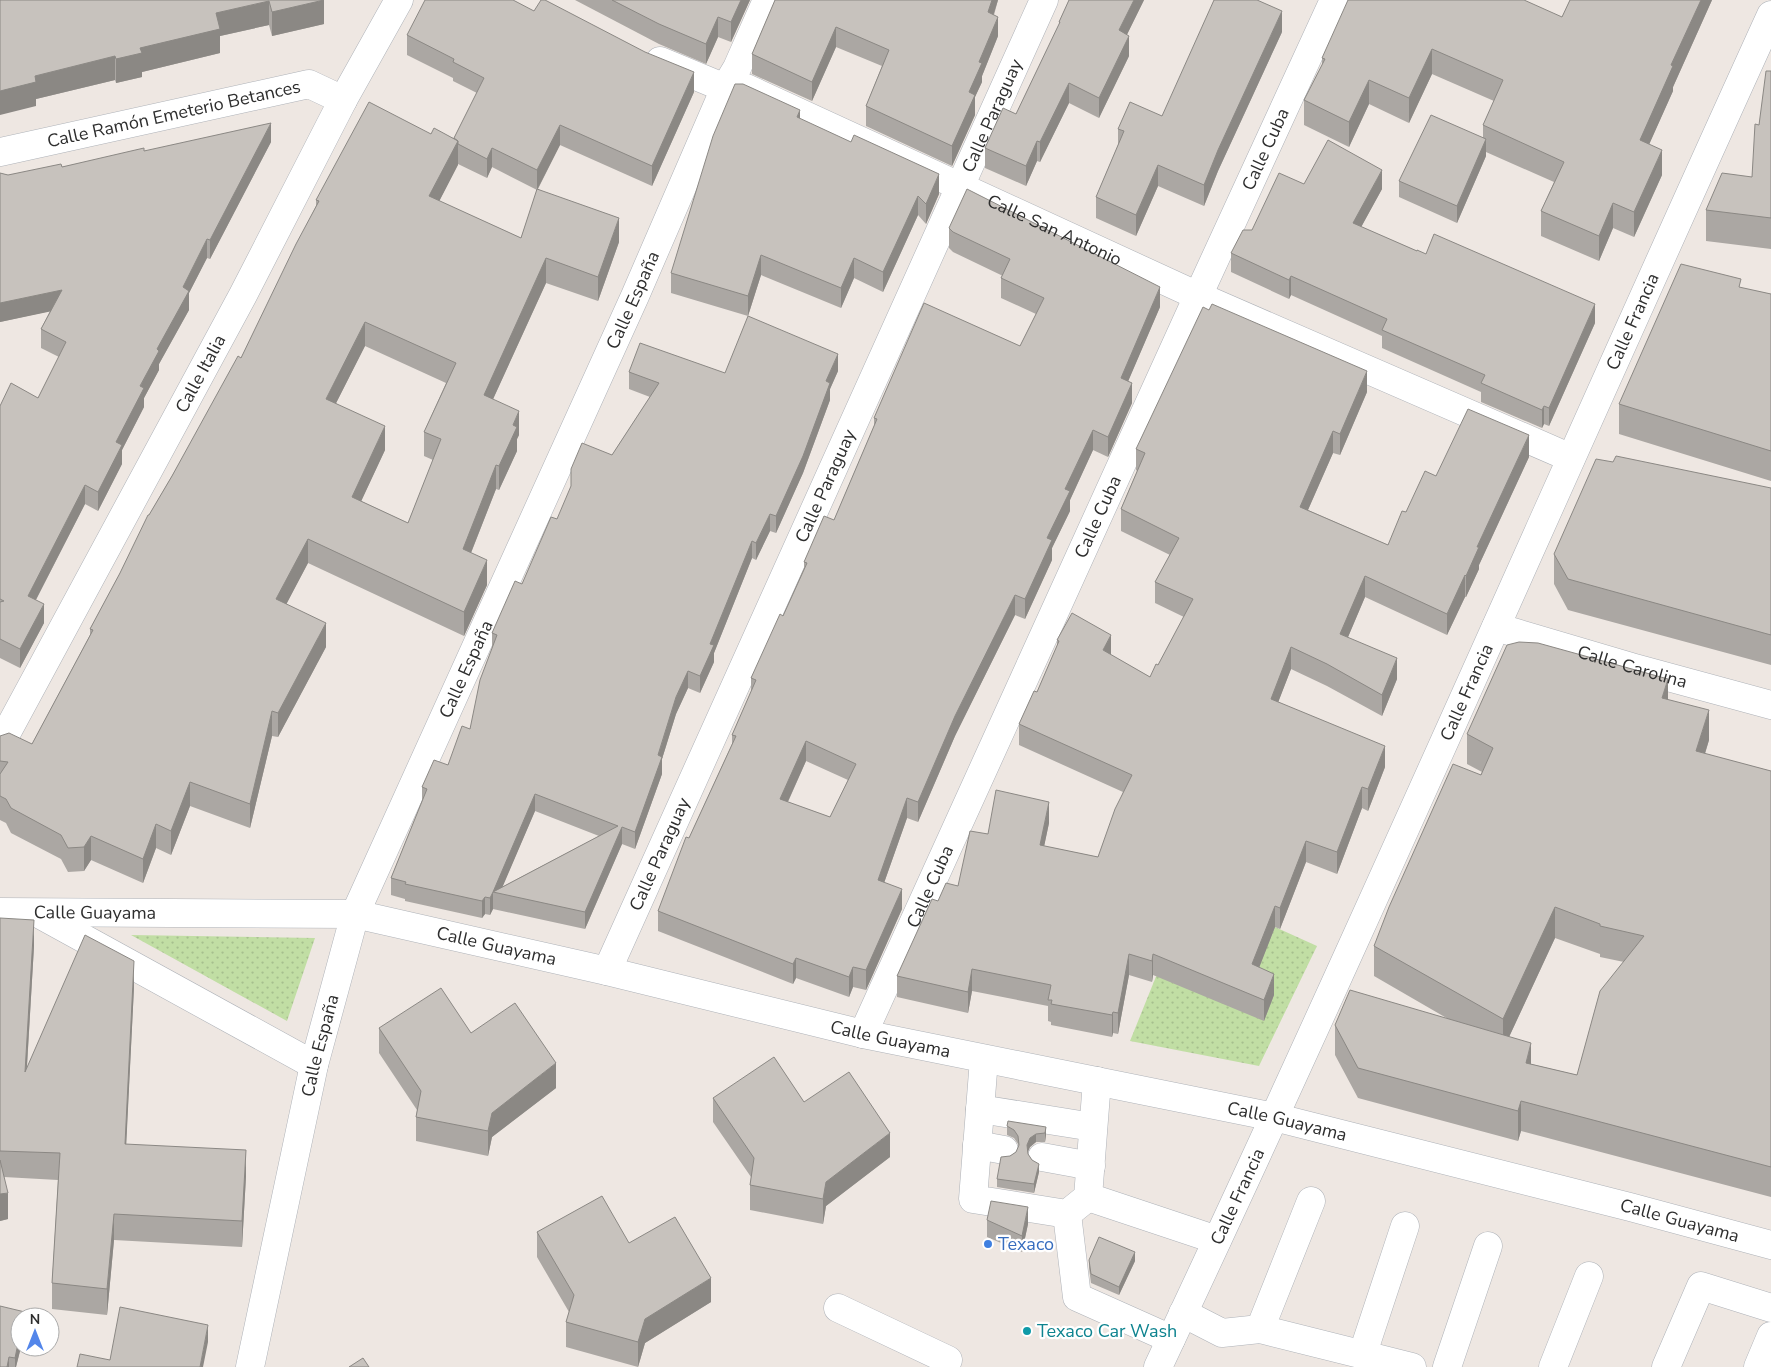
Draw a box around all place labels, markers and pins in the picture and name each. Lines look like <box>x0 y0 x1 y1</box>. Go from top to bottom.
place label: Texaco <box>998 1232 1054 1256</box>
marker: Texaco <box>982 1238 994 1250</box>
place label: Texaco Car Wash <box>1037 1319 1177 1343</box>
marker: Texaco Car Wash <box>1021 1325 1033 1337</box>

